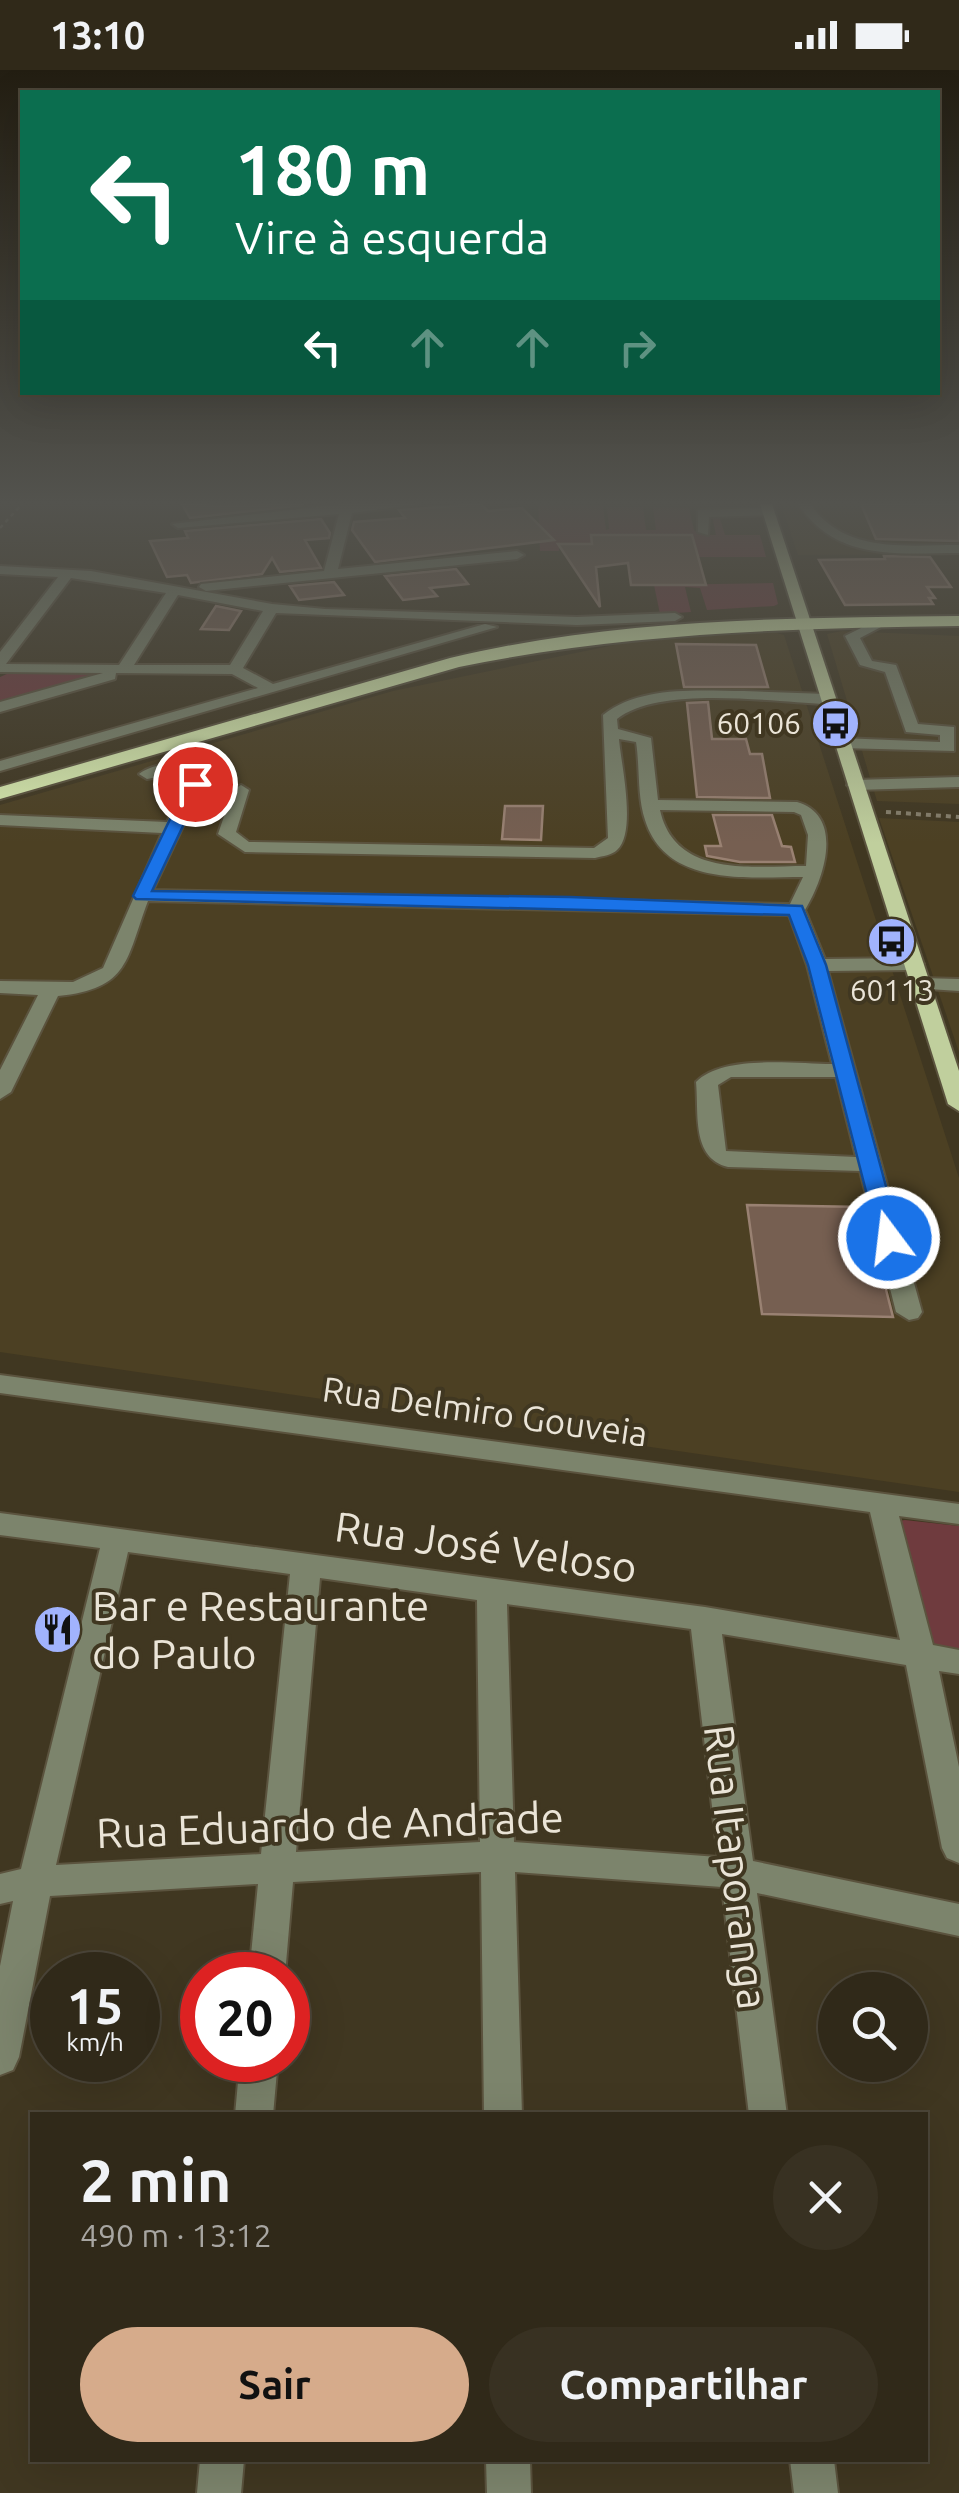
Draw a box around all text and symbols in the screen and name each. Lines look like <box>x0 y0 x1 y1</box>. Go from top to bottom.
text: 13:10 <box>50 14 145 56</box>
icon: left <box>70 130 200 260</box>
text: 180 m <box>235 130 430 208</box>
text: Vire à esquerda <box>235 212 549 263</box>
icon: left <box>295 320 350 375</box>
icon: ahead <box>400 320 455 375</box>
icon: ahead <box>505 320 560 375</box>
icon: right <box>610 320 665 375</box>
bus stop icon: 60106 <box>810 698 862 750</box>
place label: 60106 <box>716 706 801 740</box>
pin <box>153 742 238 827</box>
icon: arrive <box>168 757 223 812</box>
bus stop icon: 60113 <box>866 916 918 968</box>
place label: 60113 <box>850 973 934 1007</box>
position arrow <box>837 1186 941 1290</box>
street label: Rua Delmiro Gouveia <box>320 1368 650 1454</box>
street label: Rua José Veloso <box>332 1502 640 1591</box>
place label: Bar e Restaurante do Paulo <box>92 1582 429 1677</box>
restaurant icon: Bar e Restaurante do Paulo <box>31 1604 83 1656</box>
street label: Rua Itaporanga <box>696 1722 777 2012</box>
street label: Rua Eduardo de Andrade <box>95 1793 565 1856</box>
speed limit sign: 20 <box>180 1952 310 2082</box>
map controls <box>818 1972 928 2082</box>
button: search <box>818 1972 928 2082</box>
text: 15 <box>67 1977 123 2033</box>
text: km/h <box>66 2028 124 2056</box>
button: close <box>773 2145 878 2250</box>
text: 2 min <box>80 2146 232 2213</box>
text: 490 m · 13:12 <box>80 2217 272 2253</box>
button: Sair <box>80 2327 469 2442</box>
button: Compartilhar <box>489 2327 878 2442</box>

